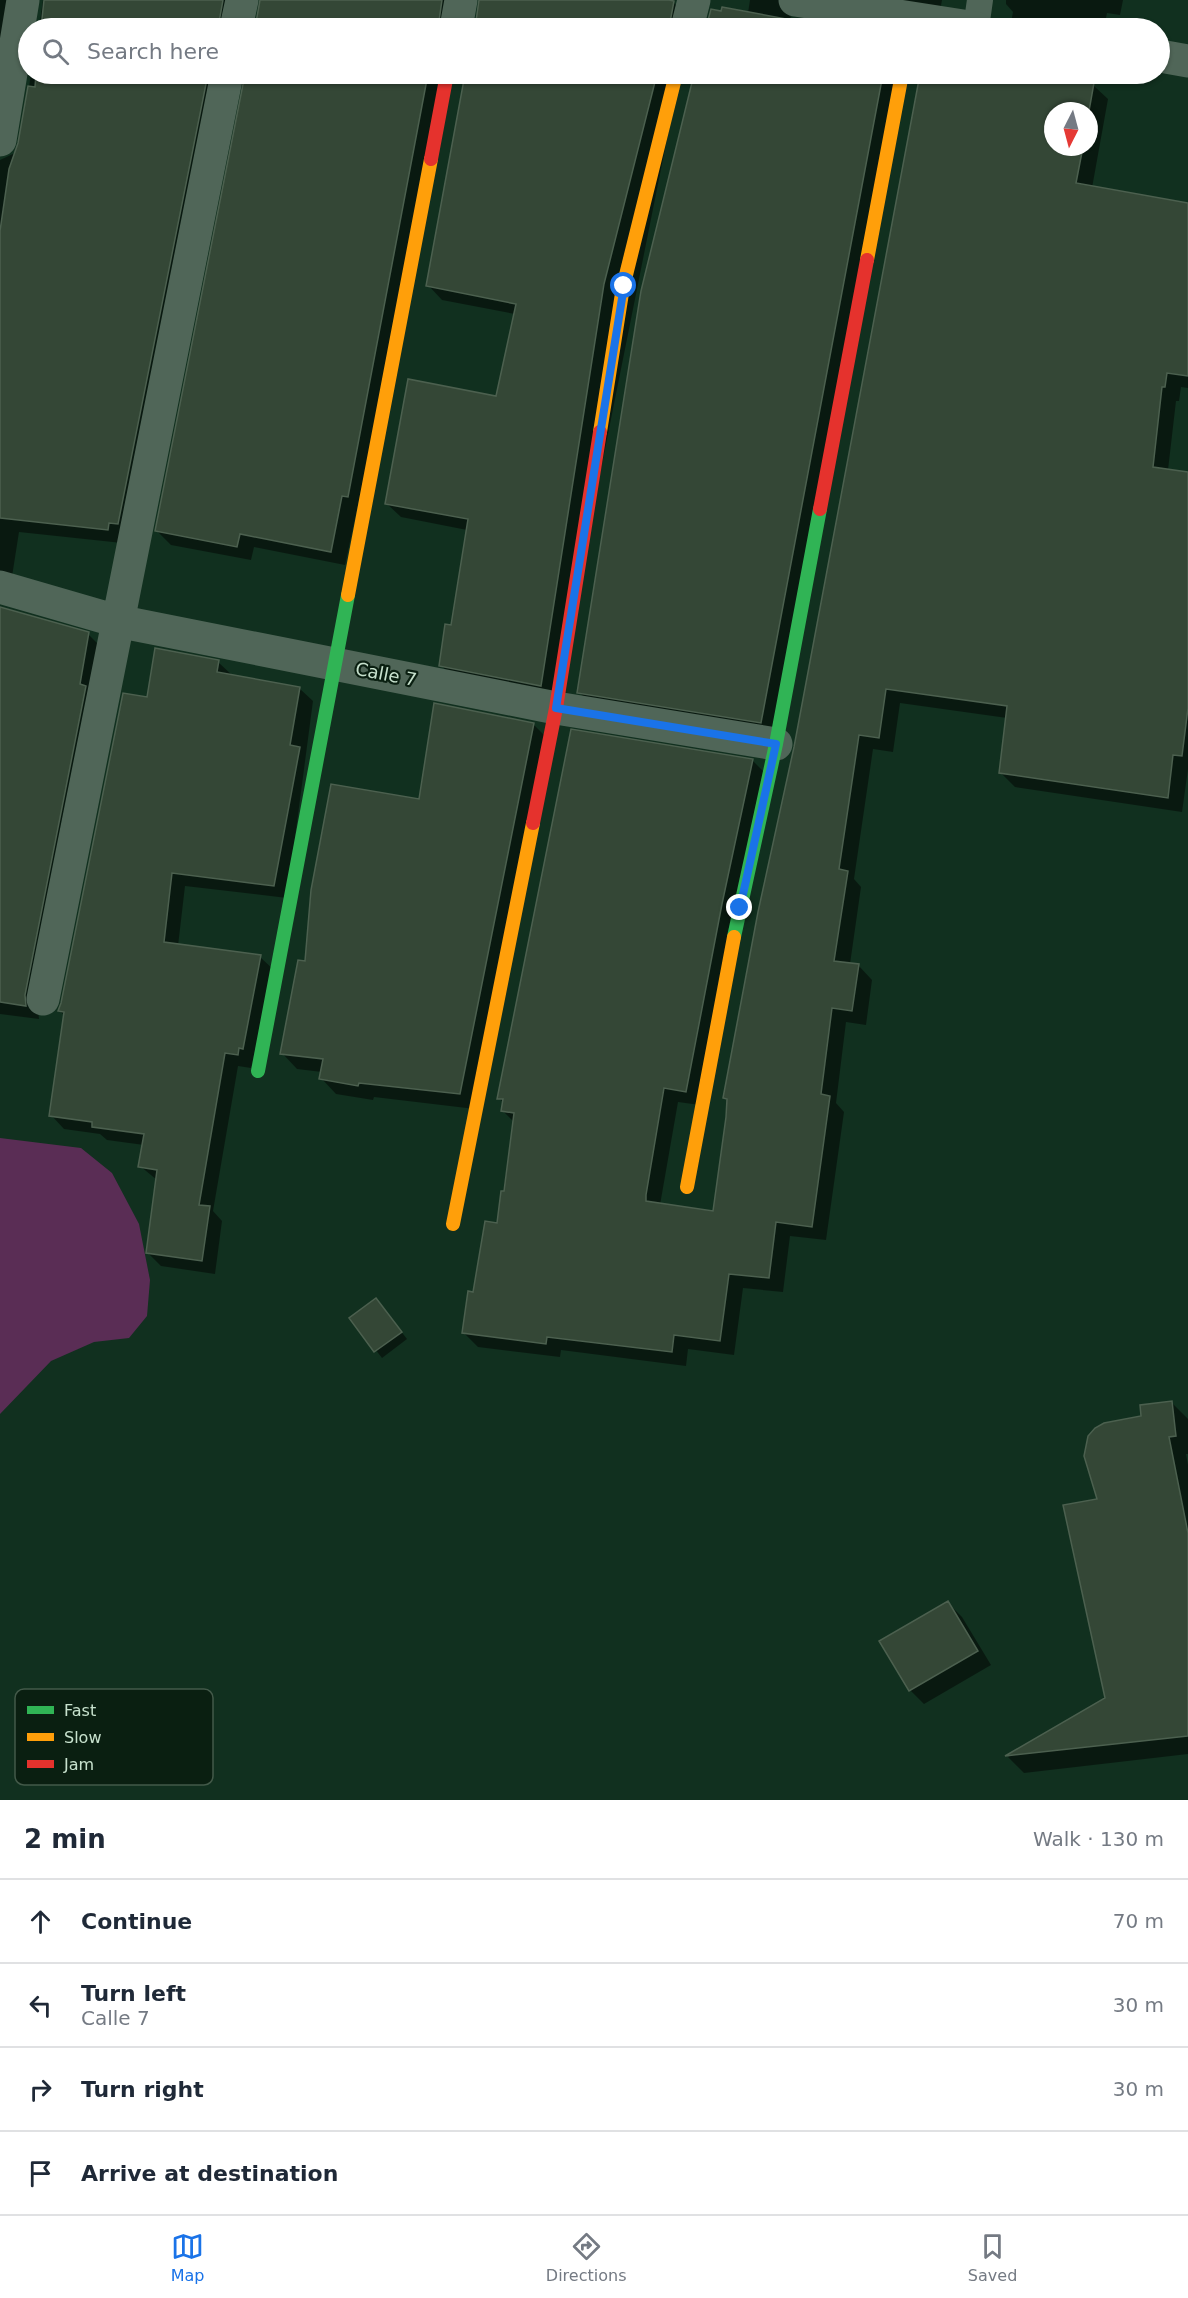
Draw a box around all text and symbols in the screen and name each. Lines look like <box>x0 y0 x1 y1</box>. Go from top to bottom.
search box <box>18 18 1170 84</box>
icon: search <box>39 35 72 68</box>
text: Search here <box>87 39 219 64</box>
north arrow <box>1044 102 1098 156</box>
route start <box>610 272 636 298</box>
street label: Calle 7 <box>354 658 418 690</box>
route end <box>726 894 752 920</box>
legend <box>15 1689 213 1785</box>
text: Fast <box>64 1701 96 1720</box>
text: Slow <box>64 1728 101 1747</box>
text: Jam <box>63 1755 94 1774</box>
text: 2 min <box>24 1824 106 1854</box>
text: Walk · 130 m <box>1033 1827 1164 1851</box>
icon: ahead <box>24 1905 57 1938</box>
text: Continue <box>81 1909 192 1934</box>
text: 70 m <box>1113 1909 1164 1933</box>
text: Turn left <box>81 1981 186 2006</box>
icon: left <box>24 1989 57 2022</box>
text: 30 m <box>1113 1993 1164 2017</box>
text: Calle 7 <box>81 2006 150 2030</box>
icon: right <box>24 2073 57 2106</box>
text: Turn right <box>81 2077 204 2102</box>
text: 30 m <box>1113 2077 1164 2101</box>
icon: arrive <box>24 2157 57 2190</box>
text: Arrive at destination <box>81 2161 338 2186</box>
tab: Map <box>171 2230 204 2285</box>
tab: Directions <box>546 2230 626 2285</box>
tab: Saved <box>968 2230 1017 2285</box>

